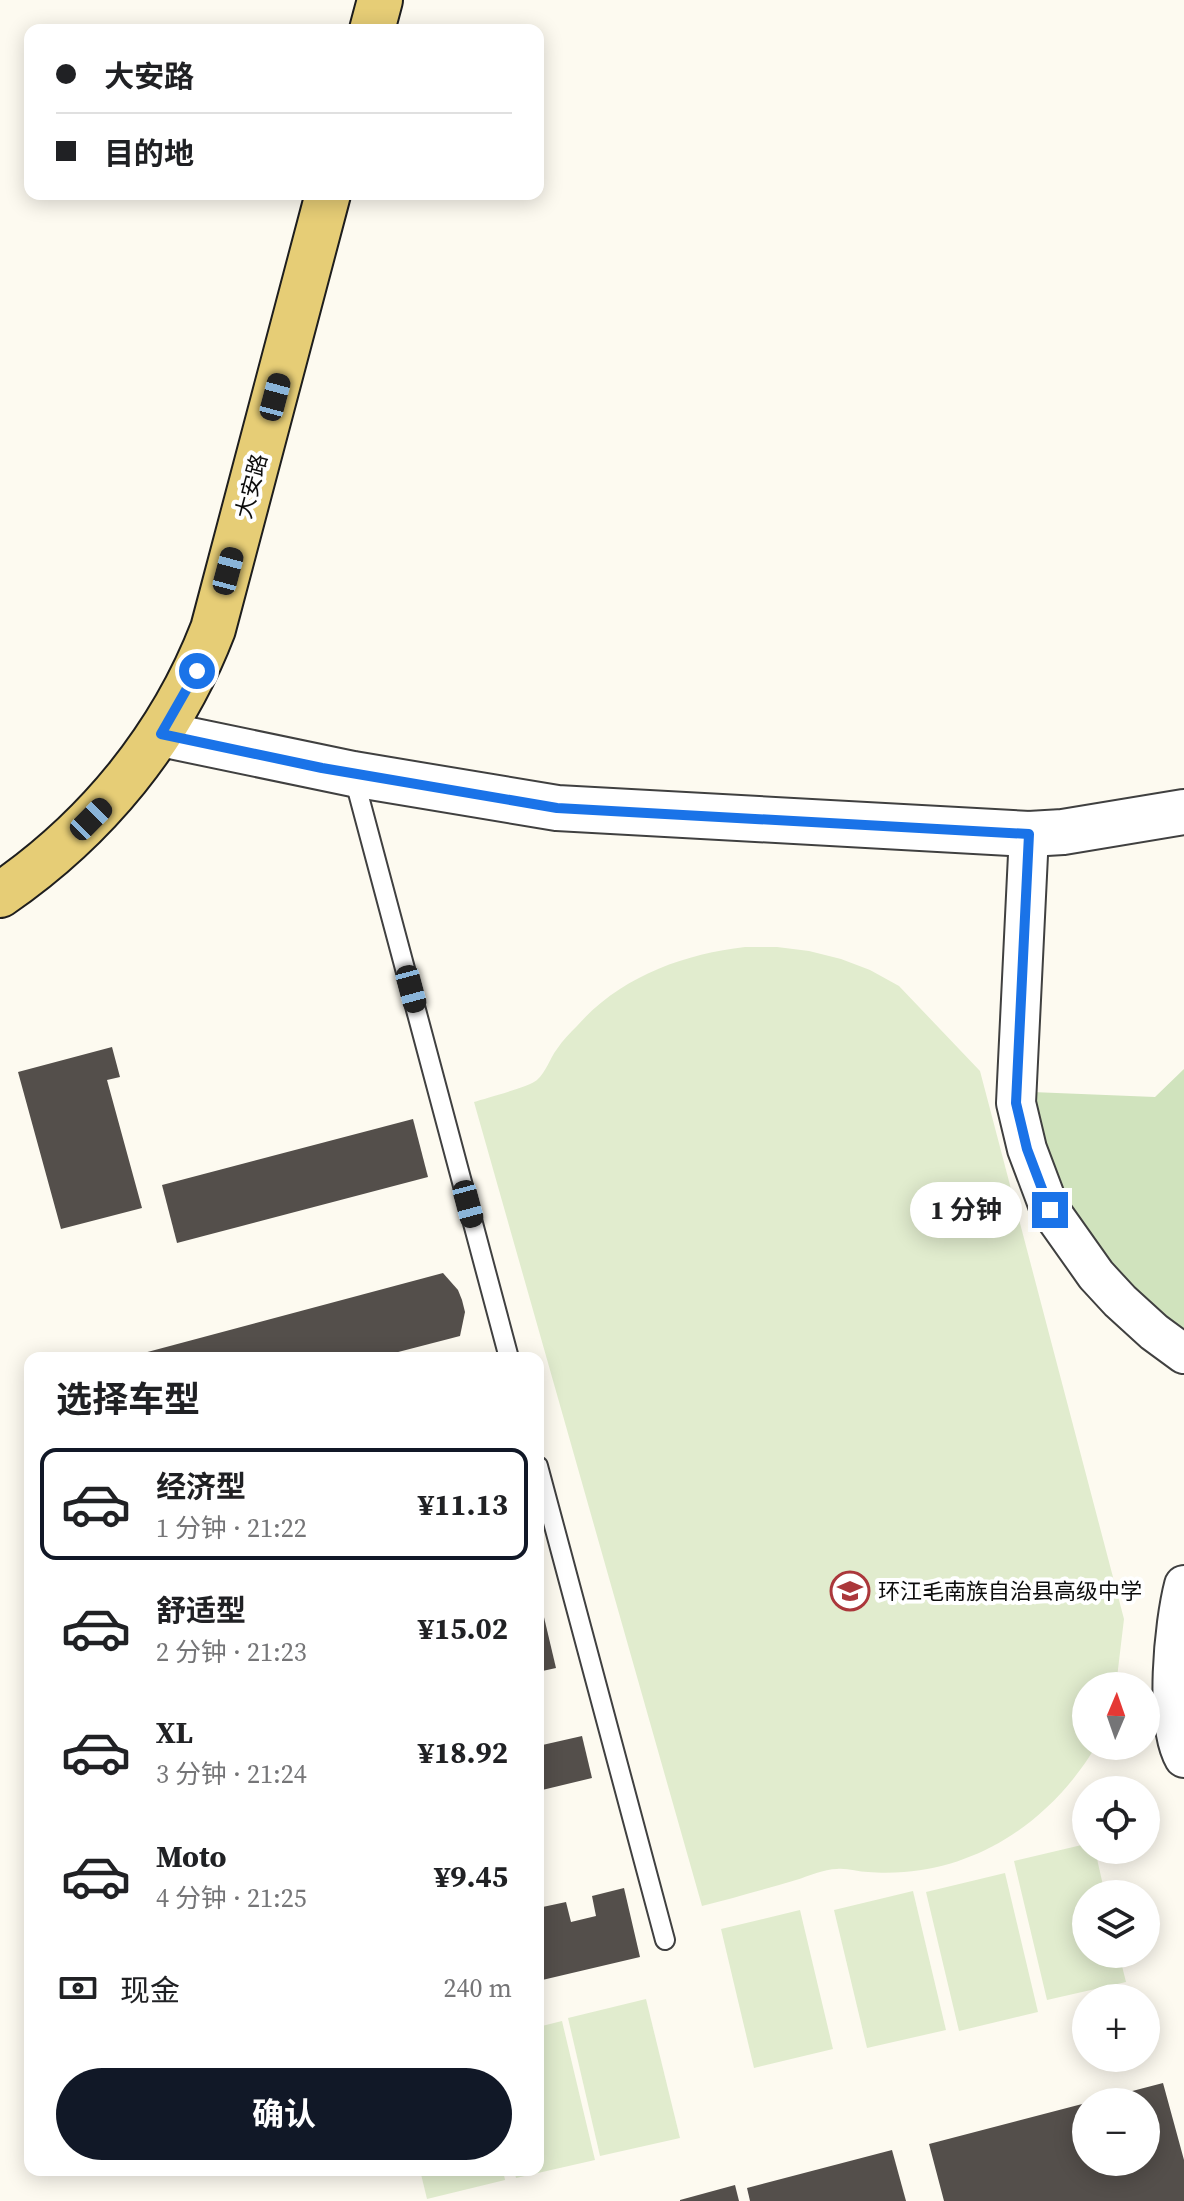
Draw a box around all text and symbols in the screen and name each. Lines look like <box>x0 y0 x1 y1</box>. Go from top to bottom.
text: 大安路 <box>104 56 194 97</box>
text: 目的地 <box>104 133 194 174</box>
car <box>257 371 293 423</box>
street label: 大安路 <box>228 450 274 522</box>
car <box>210 545 246 597</box>
route start <box>179 653 215 689</box>
car <box>66 794 116 844</box>
car <box>393 963 429 1015</box>
car <box>450 1178 486 1230</box>
callout: 1 分钟 <box>910 1182 1022 1238</box>
text: 1 分钟 <box>930 1192 1002 1228</box>
route end <box>1032 1192 1068 1228</box>
text: 选择车型 <box>56 1375 200 1424</box>
text: 经济型 <box>156 1466 246 1507</box>
icon: car <box>60 1468 132 1540</box>
text: ¥11.13 <box>418 1484 508 1525</box>
text: 1 分钟 · 21:22 <box>156 1510 307 1546</box>
school or university icon: 环江毛南族自治县高级中学 <box>829 1570 871 1612</box>
place label: 环江毛南族自治县高级中学 <box>878 1576 1142 1606</box>
text: 舒适型 <box>156 1590 246 1631</box>
icon: car <box>60 1592 132 1664</box>
text: ¥15.02 <box>418 1608 508 1649</box>
text: 2 分钟 · 21:23 <box>156 1634 307 1670</box>
north arrow <box>1072 1672 1160 1760</box>
map controls <box>1072 1672 1160 2176</box>
text: XL <box>156 1712 193 1753</box>
icon: car <box>60 1716 132 1788</box>
text: ¥18.92 <box>418 1732 508 1773</box>
text: 3 分钟 · 21:24 <box>156 1756 307 1792</box>
button: locate <box>1072 1776 1160 1864</box>
text: Moto <box>156 1836 227 1877</box>
icon: car <box>60 1840 132 1912</box>
text: ¥9.45 <box>434 1856 508 1897</box>
text: 4 分钟 · 21:25 <box>156 1880 307 1916</box>
button: layers <box>1072 1880 1160 1968</box>
icon: cash <box>56 1966 100 2010</box>
text: 现金 <box>120 1970 180 2011</box>
text: 240 m <box>444 1970 512 2006</box>
button: + <box>1072 1984 1160 2072</box>
button: 确认 <box>56 2068 512 2160</box>
button: − <box>1072 2088 1160 2176</box>

